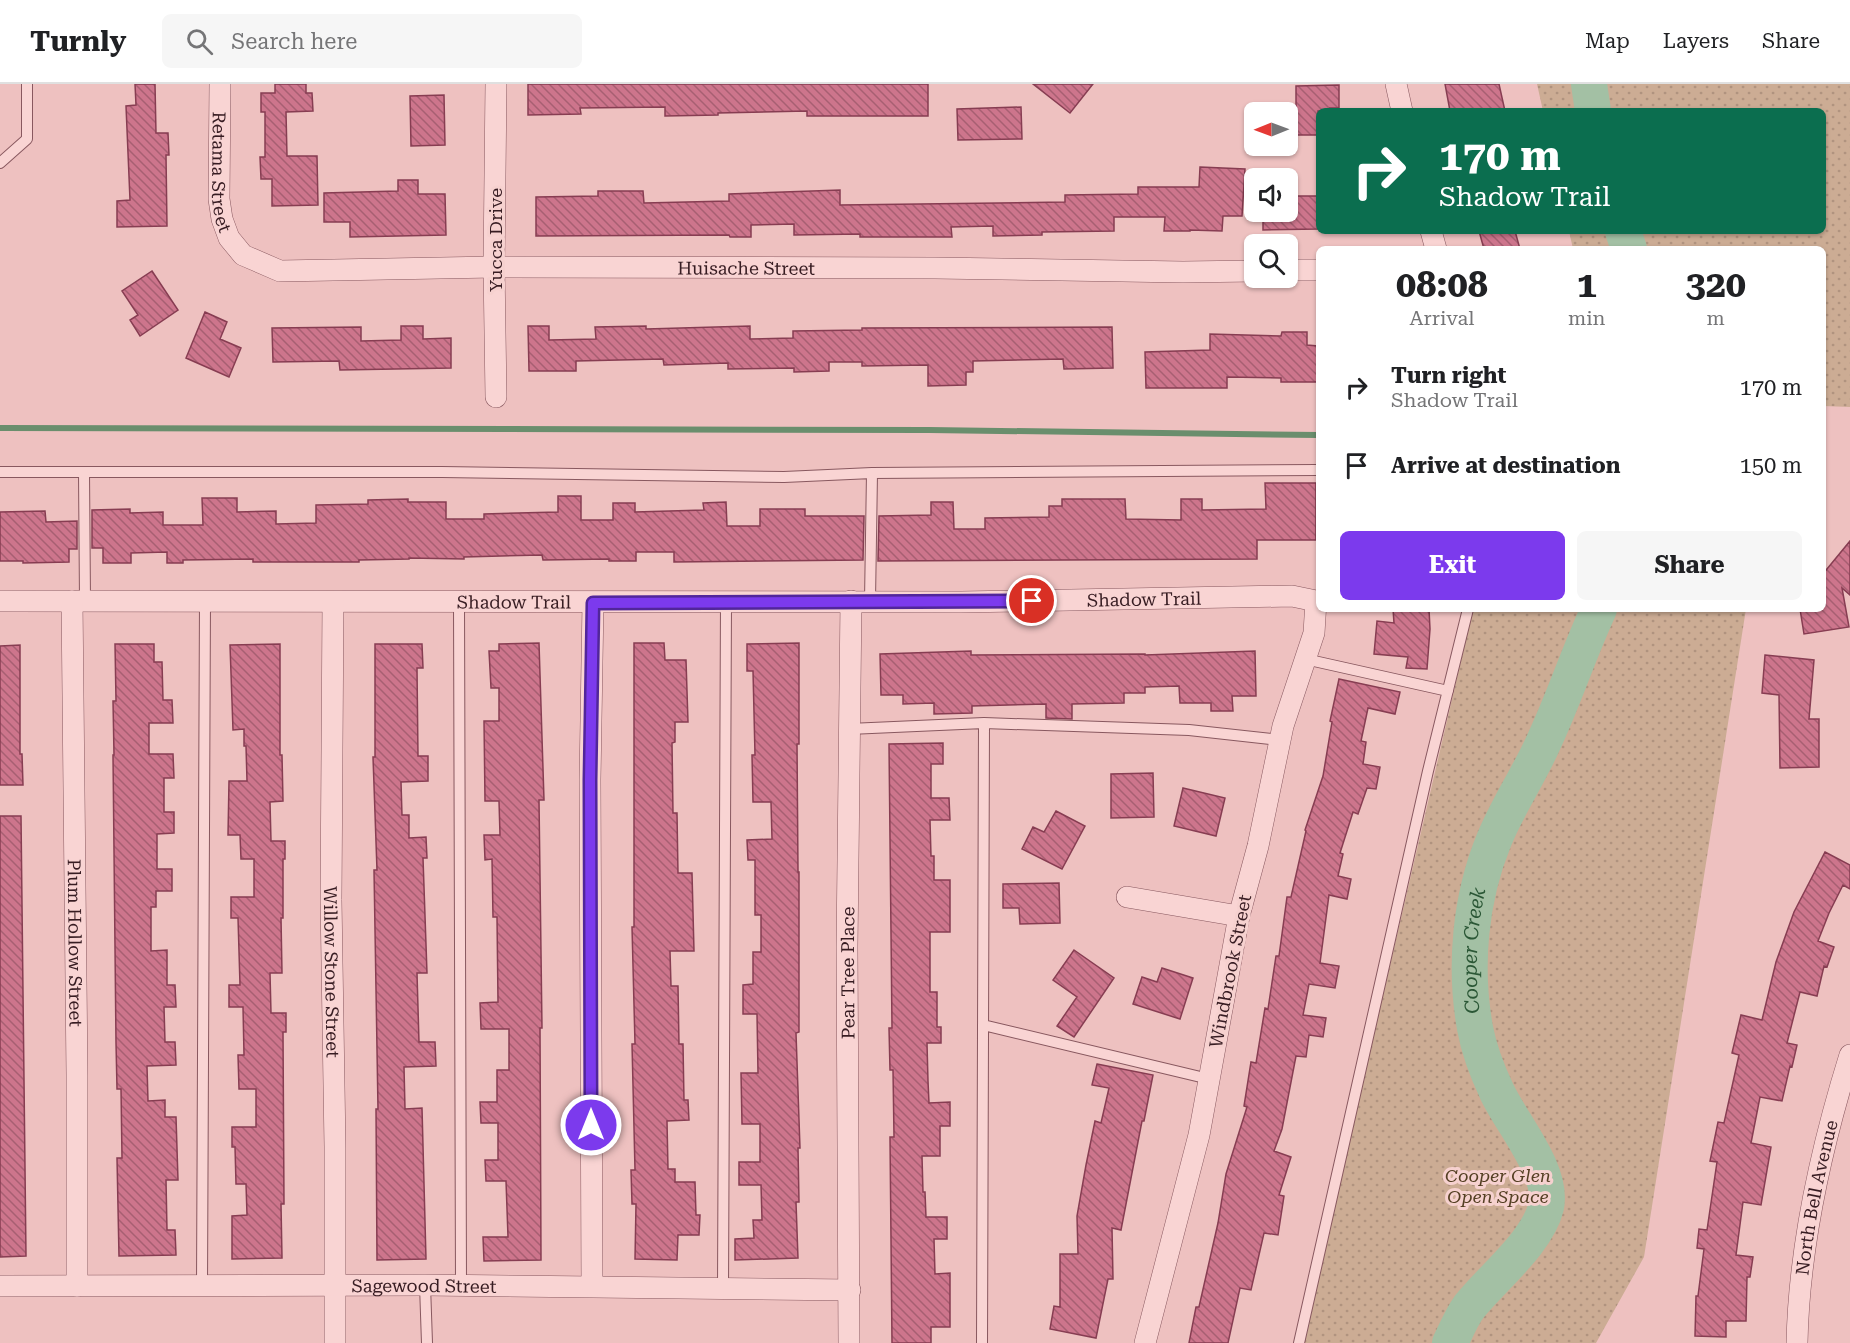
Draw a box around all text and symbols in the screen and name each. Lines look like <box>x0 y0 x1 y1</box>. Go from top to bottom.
search box <box>162 14 582 68</box>
text: Turnly <box>30 25 126 58</box>
icon: search <box>183 25 216 58</box>
text: Search here <box>231 29 357 54</box>
text: Map <box>1585 29 1630 53</box>
text: Layers <box>1663 29 1729 53</box>
text: Share <box>1762 29 1820 53</box>
north arrow <box>1244 102 1298 156</box>
map controls <box>1244 102 1298 288</box>
street label: Retama Street <box>209 111 237 235</box>
text: 170 m <box>1439 131 1561 180</box>
icon: right <box>1340 132 1418 210</box>
button: sound <box>1244 168 1298 222</box>
text: Shadow Trail <box>1439 181 1610 213</box>
street label: Yucca Drive <box>485 188 506 292</box>
button: search <box>1244 234 1298 288</box>
street label: Huisache Street <box>677 257 815 278</box>
text: 08:08 <box>1396 264 1488 306</box>
text: 1 <box>1577 264 1597 306</box>
text: 320 <box>1686 264 1746 306</box>
text: Arrival <box>1409 306 1474 330</box>
text: min <box>1568 306 1605 330</box>
text: m <box>1707 306 1725 330</box>
text: Turn right <box>1391 363 1506 388</box>
icon: right <box>1340 371 1373 404</box>
text: 170 m <box>1739 375 1802 400</box>
text: Shadow Trail <box>1391 388 1518 412</box>
icon: arrive <box>1340 449 1373 482</box>
text: Arrive at destination <box>1391 453 1620 478</box>
text: 150 m <box>1739 453 1802 478</box>
button: Exit <box>1340 531 1565 600</box>
button: Share <box>1577 531 1802 600</box>
pin <box>1006 575 1057 626</box>
icon: arrive <box>1015 584 1048 617</box>
street label: Shadow Trail <box>1087 587 1202 610</box>
street label: Shadow Trail <box>457 591 572 612</box>
street label: Plum Hollow Street <box>64 859 87 1027</box>
water label: Cooper Creek <box>1458 885 1490 1015</box>
street label: Willow Stone Street <box>320 886 344 1058</box>
street label: Windbrook Street <box>1205 892 1255 1049</box>
street label: Pear Tree Place <box>836 906 858 1039</box>
position arrow <box>559 1093 623 1157</box>
street label: North Bell Avenue <box>1791 1117 1841 1276</box>
park label: Cooper Glen Open Space <box>1445 1165 1551 1207</box>
street label: Sagewood Street <box>351 1274 497 1296</box>

